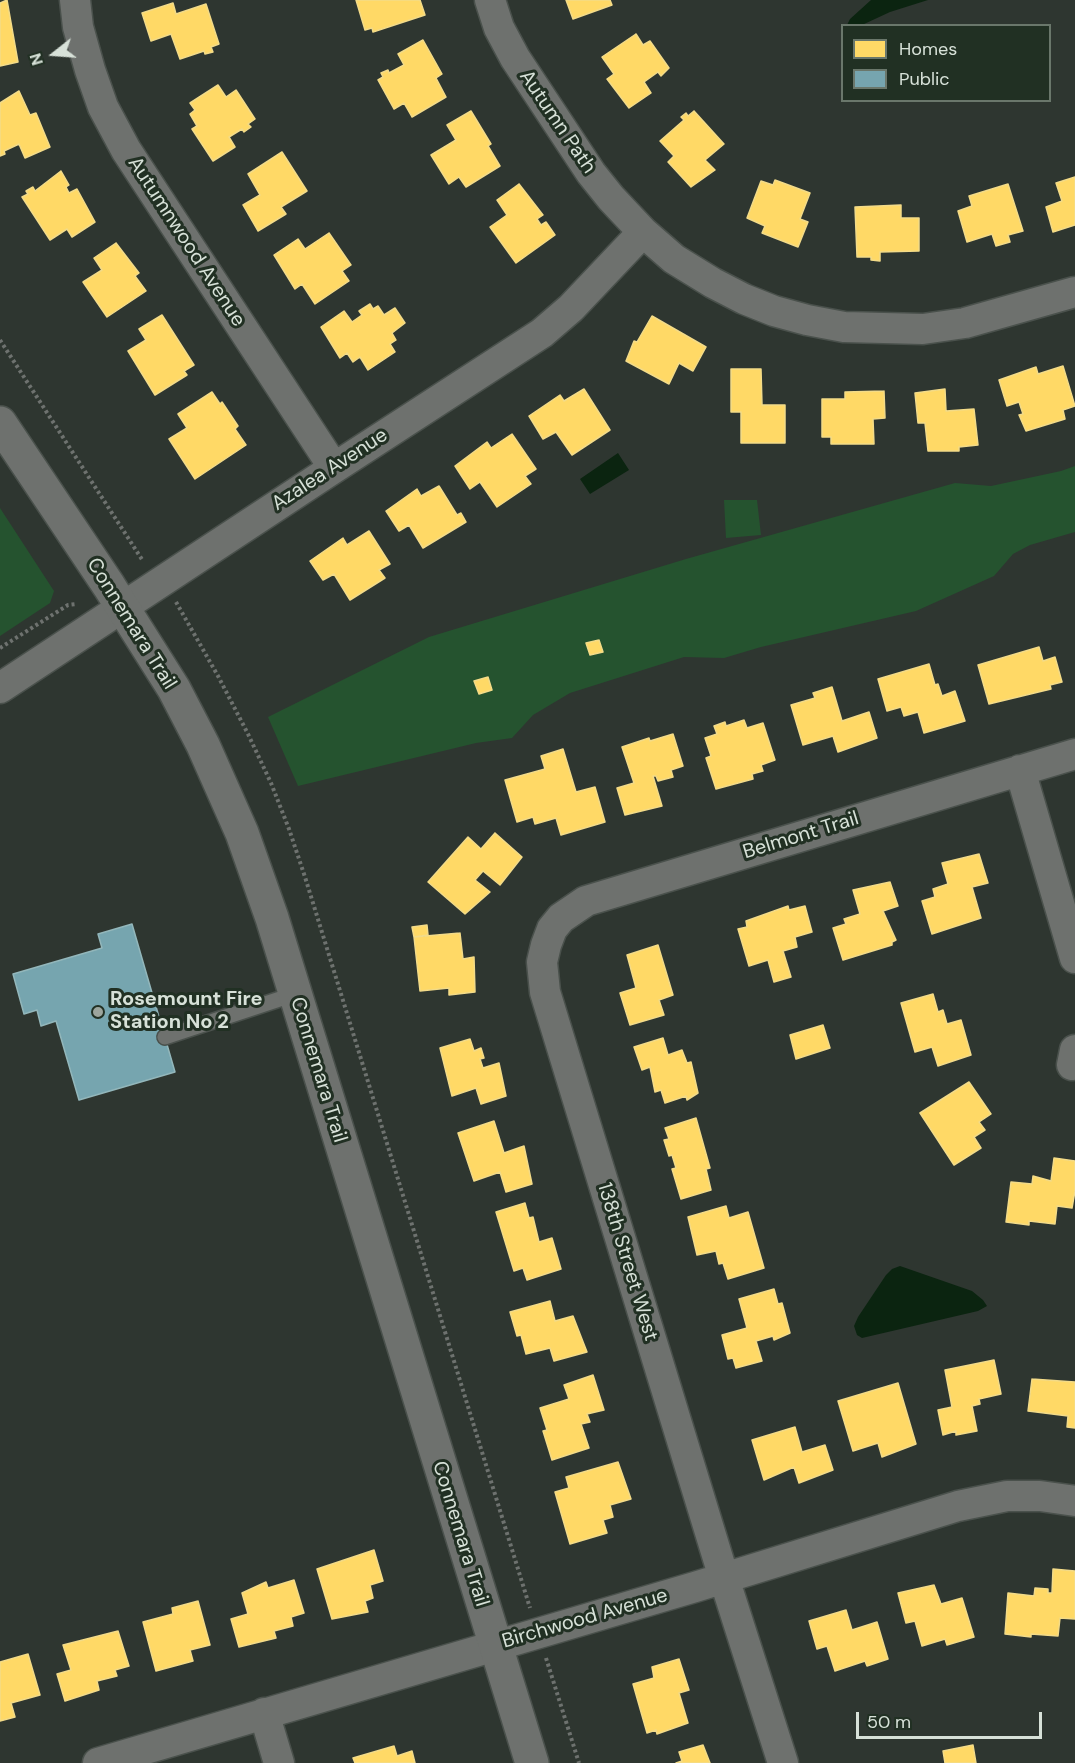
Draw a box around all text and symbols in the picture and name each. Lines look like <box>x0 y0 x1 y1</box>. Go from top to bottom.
north arrow <box>24 24 84 84</box>
legend <box>841 24 1051 102</box>
text: Homes <box>899 37 957 61</box>
text: N <box>25 51 48 68</box>
street label: Autumn Path <box>514 66 600 178</box>
text: Public <box>899 67 950 91</box>
street label: Autumnwood Avenue <box>122 153 250 331</box>
street label: Azalea Avenue <box>268 424 392 516</box>
street label: Connemara Trail <box>81 554 181 694</box>
street label: Belmont Trail <box>740 807 862 865</box>
place label: Rosemount Fire Station No 2 <box>110 988 263 1035</box>
street label: Connemara Trail <box>285 995 351 1145</box>
marker: Rosemount Fire Station No 2 <box>91 1005 105 1019</box>
street label: 138th Street West <box>592 1180 662 1344</box>
street label: Connemara Trail <box>427 1459 493 1609</box>
street label: Birchwood Avenue <box>499 1584 671 1654</box>
scale bar <box>859 1700 1045 1738</box>
text: 50 m <box>867 1710 911 1734</box>

